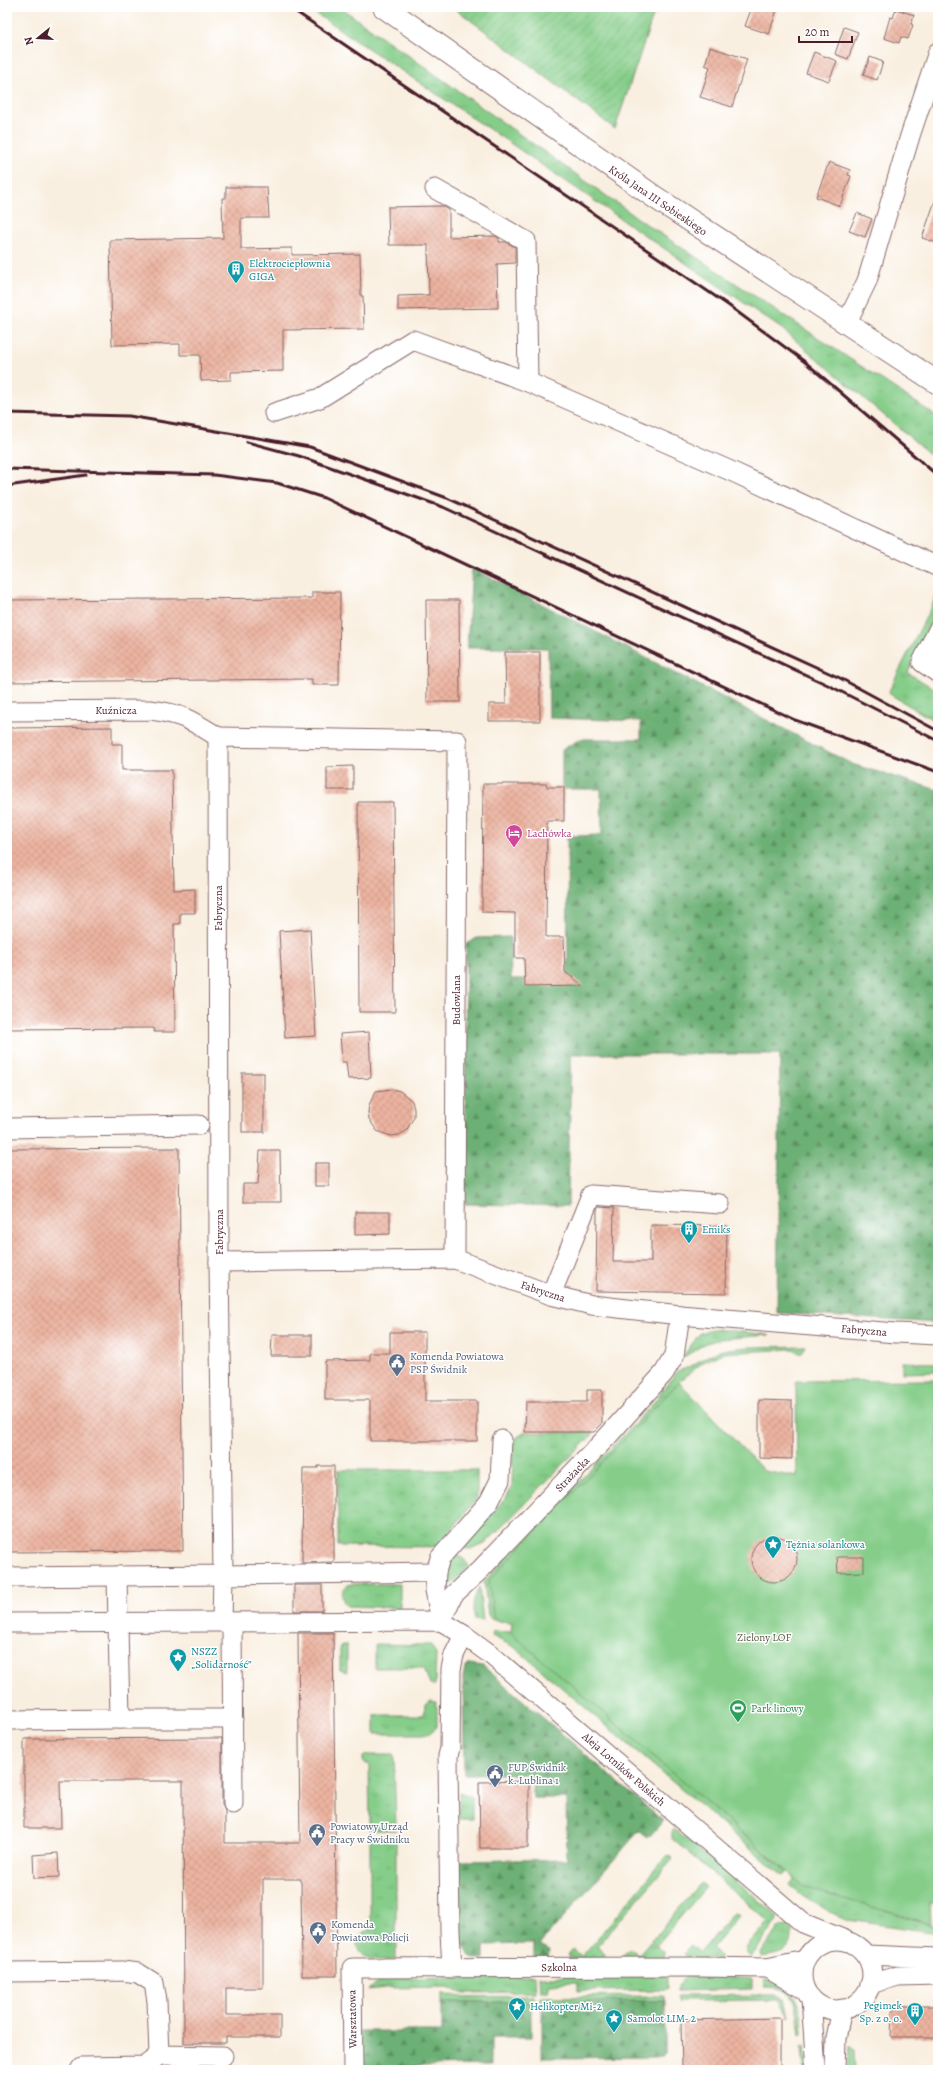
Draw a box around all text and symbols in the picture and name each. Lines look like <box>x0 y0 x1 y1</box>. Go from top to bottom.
north arrow <box>18 18 58 58</box>
scale bar <box>799 18 852 44</box>
text: 20 m <box>805 24 829 40</box>
text: N <box>21 35 37 47</box>
street label: Króla Jana III Sobieskiego <box>606 162 710 239</box>
place label: Elektrociepłownia GIGA <box>249 256 331 284</box>
building icon: Elektrociepłownia GIGA <box>226 259 246 284</box>
street label: Kuźnicza <box>95 703 138 718</box>
hotel icon: Lachówka <box>504 823 524 848</box>
place label: Lachówka <box>527 826 573 841</box>
street label: Fabryczna <box>211 884 226 931</box>
street label: Budowlana <box>449 974 464 1025</box>
street label: Fabryczna <box>212 1208 227 1255</box>
building icon: Emiks <box>679 1219 699 1244</box>
place label: Emiks <box>702 1222 730 1237</box>
street label: Fabryczna <box>519 1277 568 1306</box>
street label: Fabryczna <box>840 1321 888 1340</box>
place label: Komenda Powiatowa PSP Świdnik <box>410 1349 505 1377</box>
public building icon: Komenda Powiatowa PSP Świdnik <box>387 1352 407 1377</box>
street label: Strażacka <box>552 1453 594 1495</box>
place icon: Tężnia solankowa <box>763 1534 783 1559</box>
place label: Tężnia solankowa <box>786 1537 866 1552</box>
park label: Zielony LOF <box>737 1630 791 1645</box>
place label: NSZZ „Solidarność” <box>191 1644 252 1672</box>
place icon: NSZZ „Solidarność” <box>168 1647 188 1672</box>
sports icon: Park linowy <box>728 1698 748 1723</box>
place label: Park linowy <box>751 1701 804 1716</box>
street label: Aleja Lotników Polskich <box>578 1728 668 1810</box>
place label: FUP Świdnik k. Lublina 1 <box>508 1760 567 1788</box>
public building icon: FUP Świdnik k. Lublina 1 <box>485 1763 505 1788</box>
place label: Powiatowy Urząd Pracy w Świdniku <box>330 1819 410 1847</box>
public building icon: Powiatowy Urząd Pracy w Świdniku <box>307 1822 327 1847</box>
place label: Komenda Powiatowa Policji <box>331 1917 409 1945</box>
public building icon: Komenda Powiatowa Policji <box>308 1920 328 1945</box>
street label: Szkolna <box>541 1960 578 1975</box>
street label: Warsztatowa <box>344 1989 361 2049</box>
place icon: Helikopter Mi-2 <box>507 1996 527 2021</box>
place label: Pegimek Sp. z o. o. <box>860 1998 903 2026</box>
place label: Helikopter Mi-2 <box>530 1999 602 2014</box>
building icon: Pegimek Sp. z o. o. <box>905 2001 925 2026</box>
place icon: Samolot LIM- 2 <box>604 2008 624 2033</box>
place label: Samolot LIM- 2 <box>627 2011 696 2026</box>

